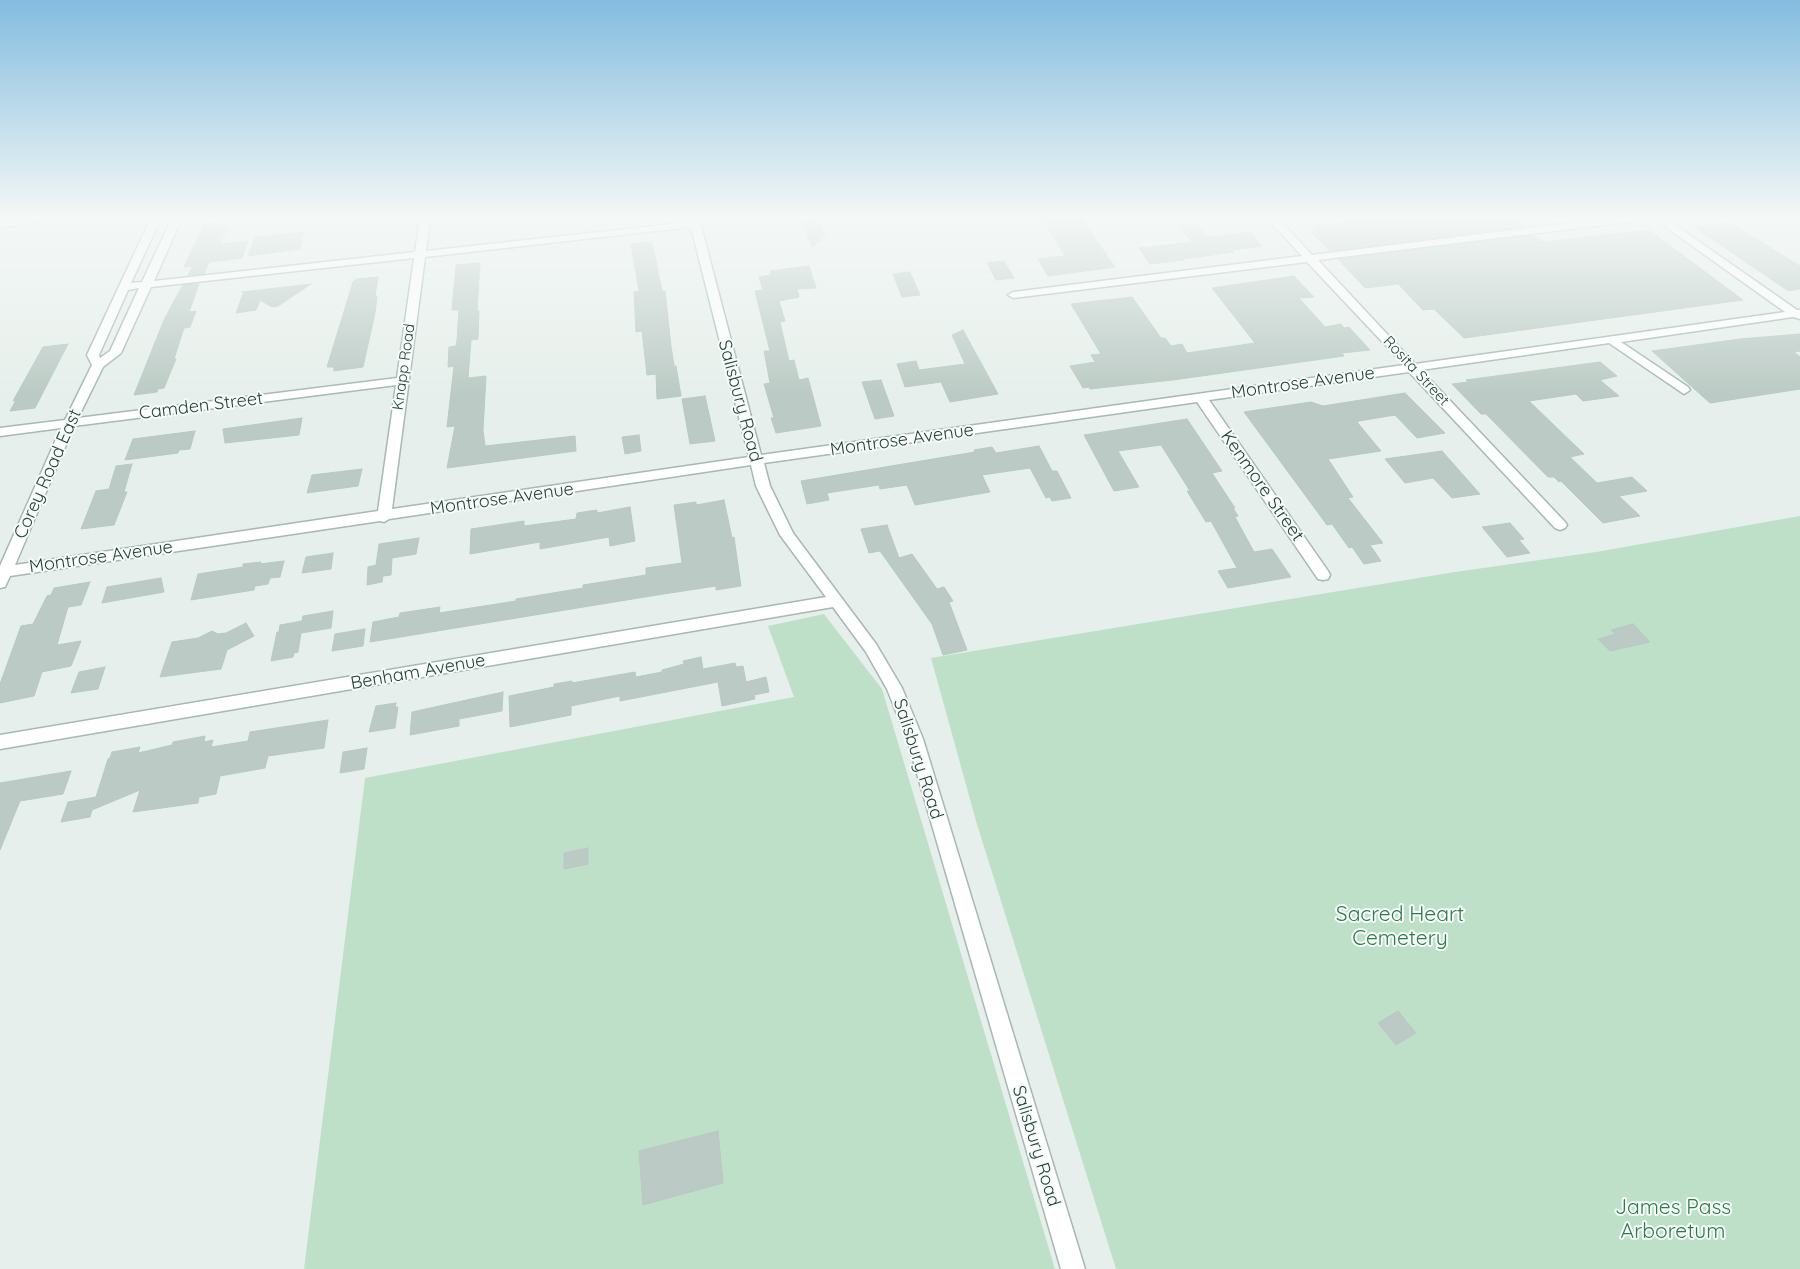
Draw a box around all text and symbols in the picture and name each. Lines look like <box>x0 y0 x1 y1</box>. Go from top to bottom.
street label: Knapp Road <box>389 323 419 411</box>
street label: Rosita Street <box>1379 332 1453 410</box>
street label: Salisbury Road <box>713 338 767 464</box>
street label: Montrose Avenue <box>1230 362 1376 404</box>
street label: Camden Street <box>138 388 264 424</box>
street label: Corey Road East <box>10 406 86 542</box>
street label: Montrose Avenue <box>829 419 975 461</box>
street label: Kenmore Street <box>1216 426 1308 546</box>
street label: Montrose Avenue <box>429 478 575 520</box>
street label: Montrose Avenue <box>28 536 174 578</box>
street label: Benham Avenue <box>349 650 487 694</box>
street label: Salisbury Road <box>888 696 948 822</box>
park label: Sacred Heart Cemetery <box>1336 902 1464 952</box>
street label: Salisbury Road <box>1007 1083 1065 1209</box>
park label: James Pass Arboretum <box>1615 1195 1731 1245</box>

